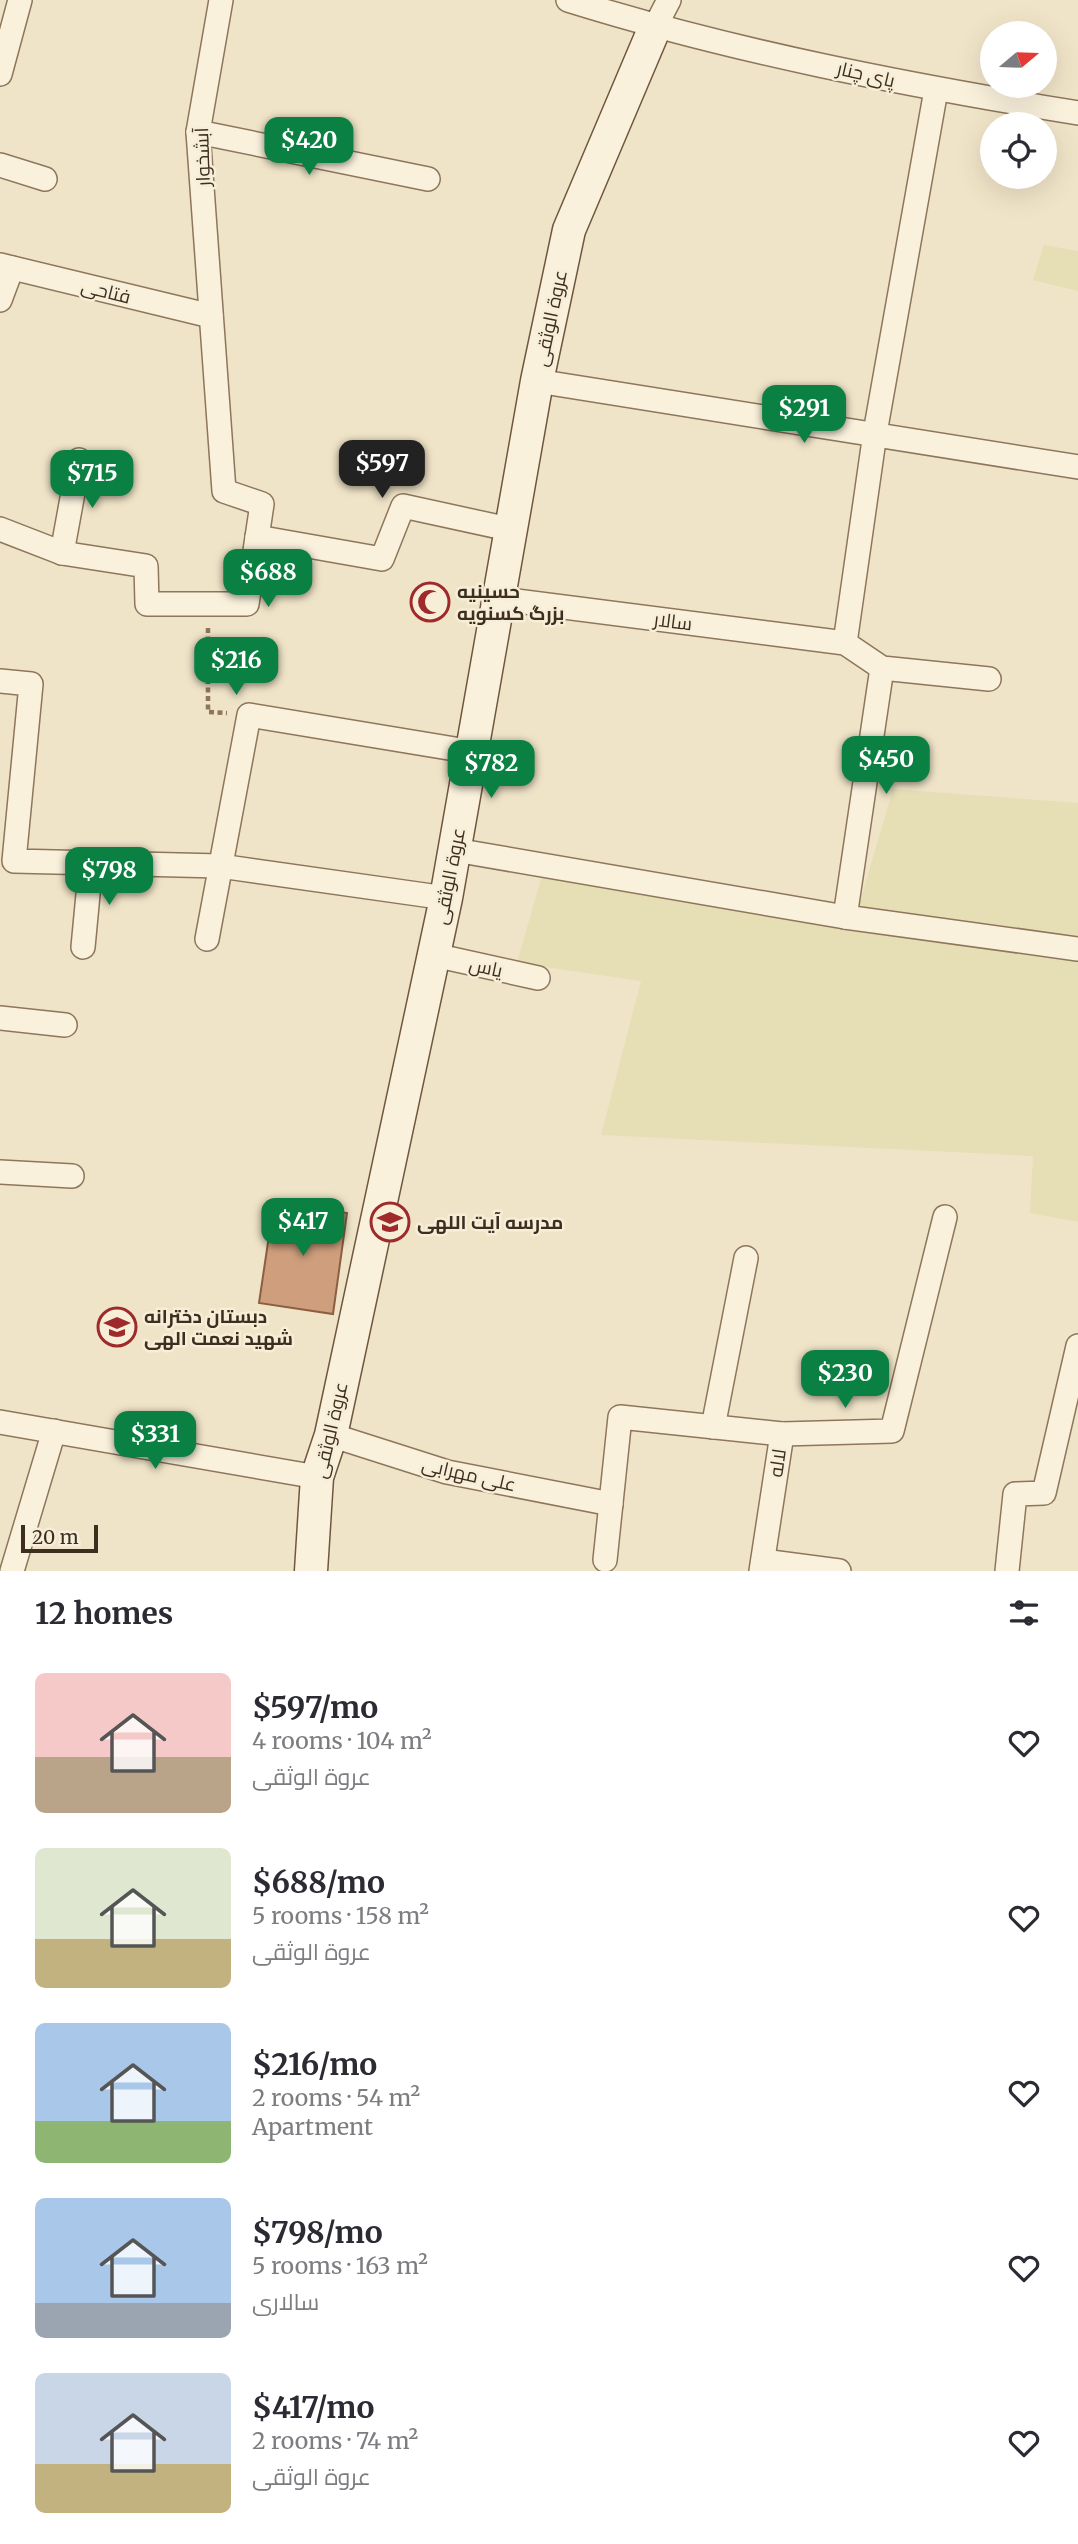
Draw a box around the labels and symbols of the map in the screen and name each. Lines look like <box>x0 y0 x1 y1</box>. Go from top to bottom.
north arrow <box>980 21 1057 98</box>
street label: پای چنار <box>833 55 897 93</box>
pin: $420 <box>268 118 350 177</box>
street label: آبشخوار <box>189 127 215 188</box>
street label: عروة الوثقی <box>528 267 572 369</box>
street label: فتاحی <box>79 273 133 309</box>
pin: $291 <box>763 386 845 445</box>
pin: $597 <box>341 440 423 500</box>
pin: $715 <box>51 450 133 510</box>
pin: $688 <box>227 550 309 609</box>
place label: حسینیه بزرگ کسنویه <box>457 579 564 625</box>
mosque icon: حسینیه بزرگ کسنویه <box>409 581 451 623</box>
street label: سالار <box>651 607 694 635</box>
pin: $216 <box>195 638 277 697</box>
pin: $450 <box>845 736 927 796</box>
pin: $782 <box>450 740 532 800</box>
street label: عروة الوثقی <box>428 825 470 927</box>
pin: $798 <box>68 848 150 907</box>
street label: یاس <box>467 952 505 982</box>
pin: $417 <box>262 1198 344 1258</box>
school or university icon: مدرسه آیت اللهی <box>369 1201 411 1243</box>
place label: مدرسه آیت اللهی <box>417 1210 563 1234</box>
place label: دبستان دخترانه شهید نعمت الهی <box>144 1304 293 1350</box>
school or university icon: دبستان دخترانه شهید نعمت الهی <box>96 1306 138 1348</box>
pin: $230 <box>804 1350 886 1410</box>
street label: عروة الوثقی <box>307 1379 353 1481</box>
pin: $331 <box>114 1412 196 1471</box>
street label: لاله <box>763 1447 791 1479</box>
street label: علی مهرابی <box>420 1452 518 1496</box>
scale bar <box>21 1522 98 1554</box>

